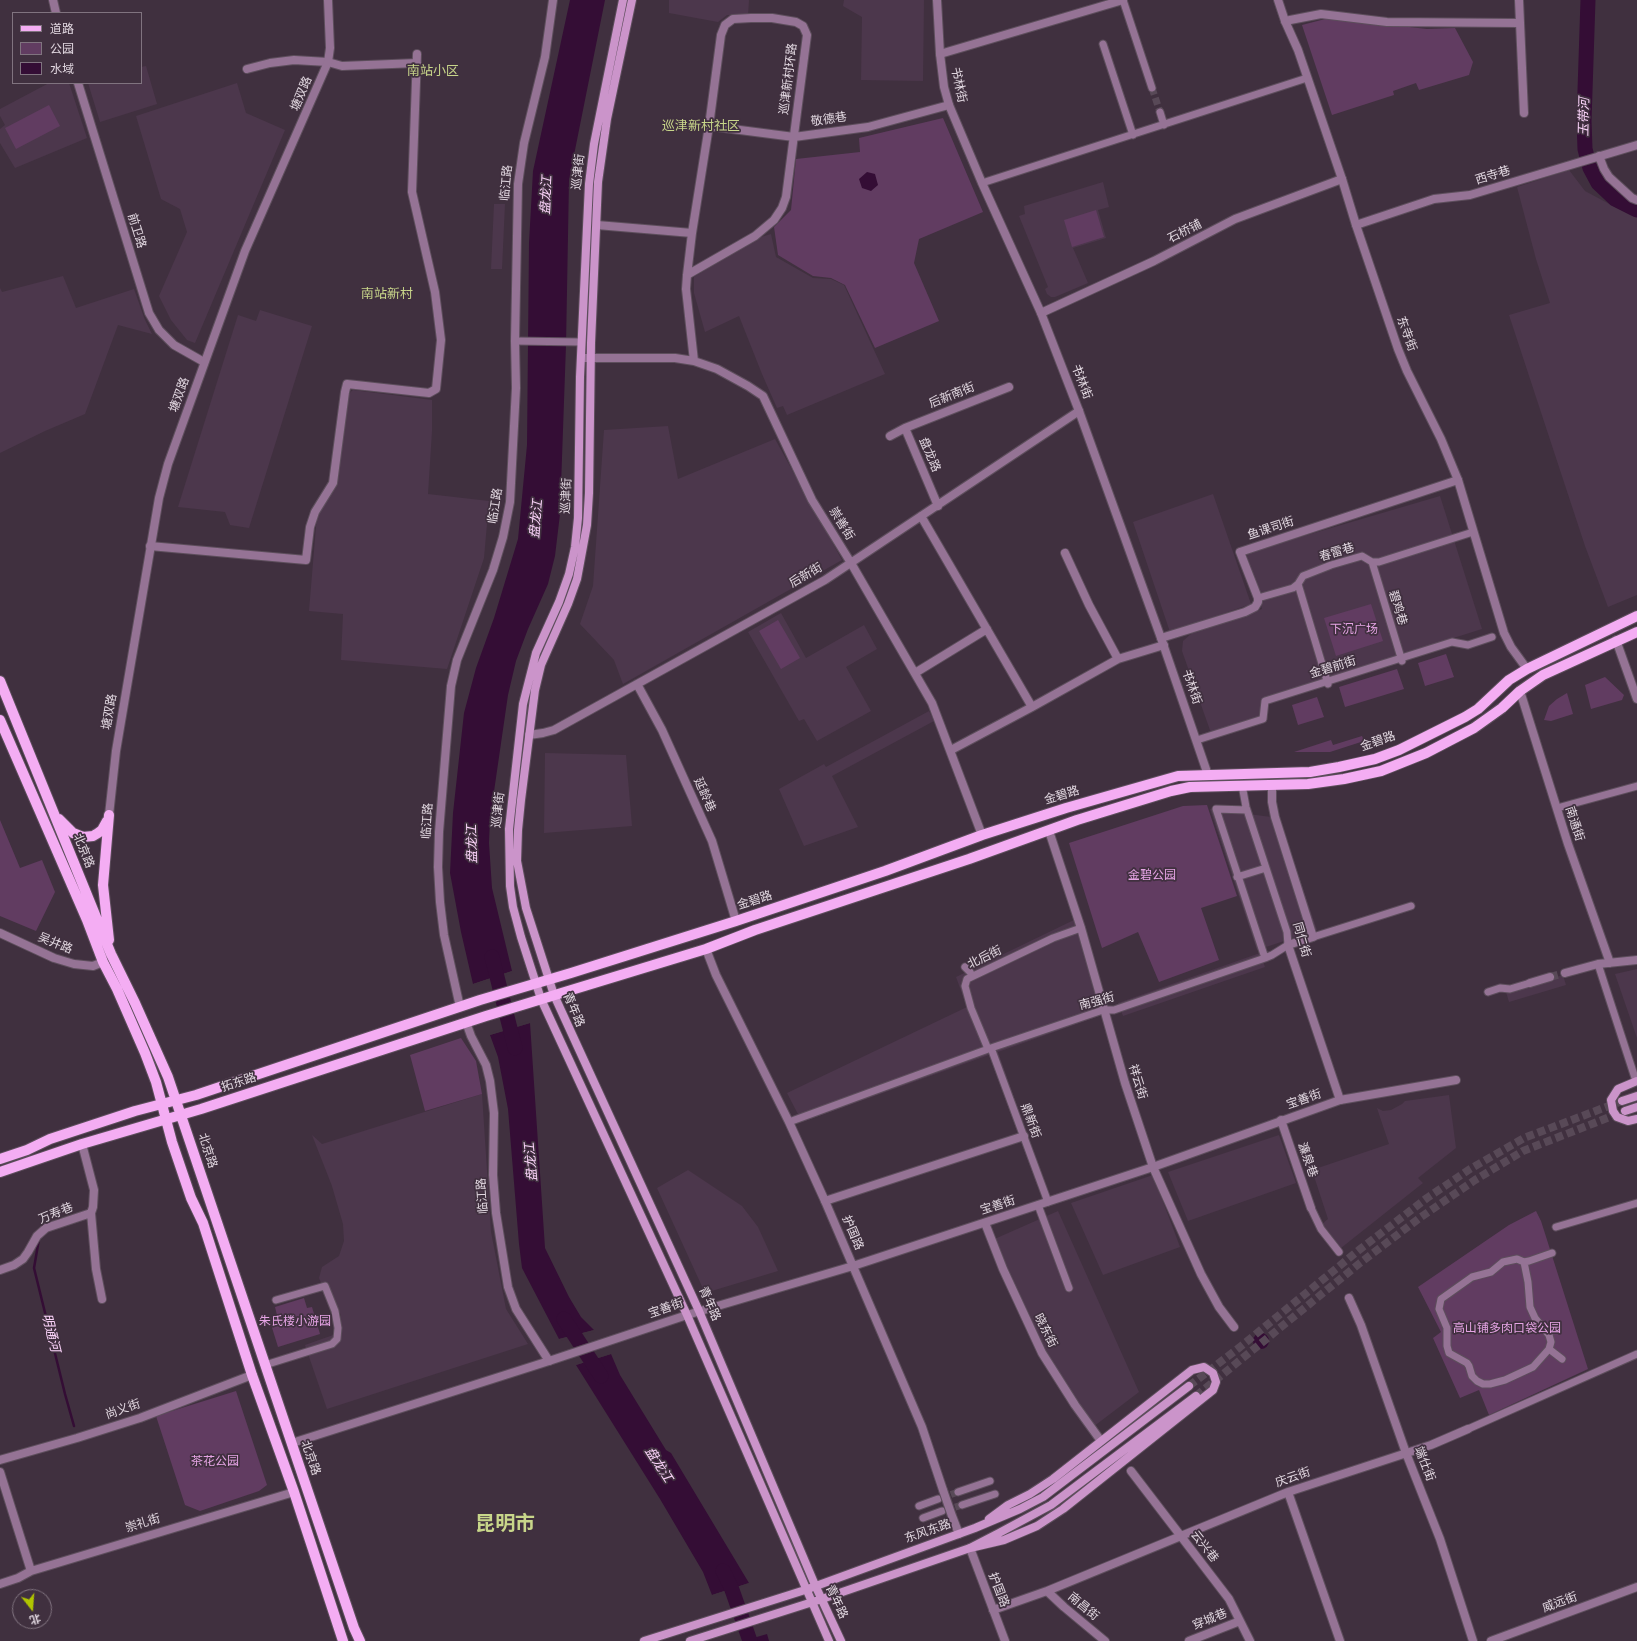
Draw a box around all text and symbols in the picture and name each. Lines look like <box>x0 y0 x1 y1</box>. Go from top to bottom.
legend <box>12 12 142 84</box>
text: 道路 <box>50 19 74 38</box>
text: 公园 <box>50 39 74 58</box>
street label: 巡津新村环路 <box>777 42 801 116</box>
text: 水域 <box>50 59 74 78</box>
district label: 南站小区 <box>407 64 459 80</box>
street label: 书林街 <box>947 66 969 104</box>
street label: 塘双路 <box>288 75 316 113</box>
water label: 玉带河 <box>1577 97 1593 137</box>
street label: 敬德巷 <box>810 110 848 130</box>
district label: 巡津新村社区 <box>662 119 740 135</box>
street label: 巡津街 <box>570 153 588 191</box>
street label: 临江路 <box>498 164 516 202</box>
street label: 西寺巷 <box>1474 164 1512 188</box>
water label: 盘龙江 <box>538 175 556 215</box>
street label: 前卫路 <box>124 212 148 250</box>
street label: 石桥铺 <box>1166 217 1204 247</box>
district label: 南站新村 <box>361 287 413 303</box>
street label: 东寺街 <box>1393 315 1419 353</box>
street label: 书林街 <box>1068 363 1094 401</box>
street label: 塘双路 <box>167 376 193 414</box>
street label: 后新南街 <box>927 380 977 412</box>
street label: 盘龙路 <box>915 436 943 474</box>
street label: 巡津街 <box>559 478 575 514</box>
street label: 临江路 <box>486 487 506 525</box>
water label: 盘龙江 <box>528 499 546 539</box>
street label: 崇善街 <box>825 505 857 543</box>
street label: 鱼课司街 <box>1246 515 1296 543</box>
street label: 春雷巷 <box>1318 541 1356 565</box>
street label: 后新街 <box>787 561 825 591</box>
street label: 碧鸡巷 <box>1385 589 1409 627</box>
park label: 下沉广场 <box>1330 623 1378 637</box>
street label: 金碧前街 <box>1308 654 1358 682</box>
street label: 书林街 <box>1178 668 1204 706</box>
street label: 塘双路 <box>100 693 120 731</box>
street label: 金碧路 <box>1359 729 1397 755</box>
street label: 延龄巷 <box>690 776 718 814</box>
street label: 金碧路 <box>1043 784 1081 808</box>
street label: 巡津街 <box>490 791 508 829</box>
street label: 临江路 <box>420 803 436 839</box>
street label: 南通街 <box>1562 805 1586 843</box>
water label: 盘龙江 <box>465 824 481 864</box>
street label: 北京路 <box>70 832 96 870</box>
park label: 金碧公园 <box>1128 869 1176 883</box>
street label: 金碧路 <box>736 889 774 913</box>
street label: 同仁街 <box>1289 921 1313 959</box>
street label: 吴井路 <box>36 931 74 957</box>
street label: 北后街 <box>966 944 1004 972</box>
street label: 南强街 <box>1078 990 1116 1014</box>
street label: 青年路 <box>559 991 587 1029</box>
street label: 祥云街 <box>1125 1063 1149 1101</box>
street label: 拓东路 <box>220 1071 258 1095</box>
street label: 宝善街 <box>1285 1087 1323 1113</box>
street label: 鼎新街 <box>1017 1102 1043 1140</box>
street label: 北京路 <box>195 1132 219 1170</box>
street label: 濂泉巷 <box>1294 1141 1320 1179</box>
water label: 盘龙江 <box>523 1142 541 1182</box>
street label: 临江路 <box>475 1178 491 1214</box>
street label: 宝善街 <box>979 1194 1017 1218</box>
street label: 万寿巷 <box>37 1201 75 1227</box>
street label: 护国路 <box>838 1214 866 1252</box>
street label: 青年路 <box>695 1285 723 1323</box>
street label: 宝善街 <box>647 1296 685 1322</box>
water label: 明通河 <box>38 1312 62 1354</box>
street label: 晓东街 <box>1030 1312 1060 1350</box>
park label: 朱氏楼小游园 <box>259 1315 331 1329</box>
park label: 高山铺多肉口袋公园 <box>1453 1322 1561 1336</box>
street label: 尚义街 <box>104 1397 142 1423</box>
street label: 北京路 <box>297 1439 323 1477</box>
water label: 盘龙江 <box>641 1444 675 1486</box>
street label: 端仕街 <box>1411 1445 1437 1483</box>
park label: 茶花公园 <box>191 1455 239 1469</box>
street label: 庆云街 <box>1274 1465 1312 1491</box>
street label: 崇礼街 <box>124 1512 162 1536</box>
district label: 昆明市 <box>475 1513 535 1537</box>
street label: 东风东路 <box>903 1517 953 1547</box>
street label: 云兴巷 <box>1187 1528 1221 1566</box>
street label: 护国路 <box>985 1571 1011 1609</box>
street label: 青年路 <box>822 1583 850 1621</box>
north arrow <box>12 1589 52 1629</box>
street label: 南昌街 <box>1065 1590 1101 1624</box>
street label: 威远街 <box>1541 1590 1579 1616</box>
street label: 穿城巷 <box>1191 1607 1229 1633</box>
text: 北 <box>28 1610 43 1629</box>

